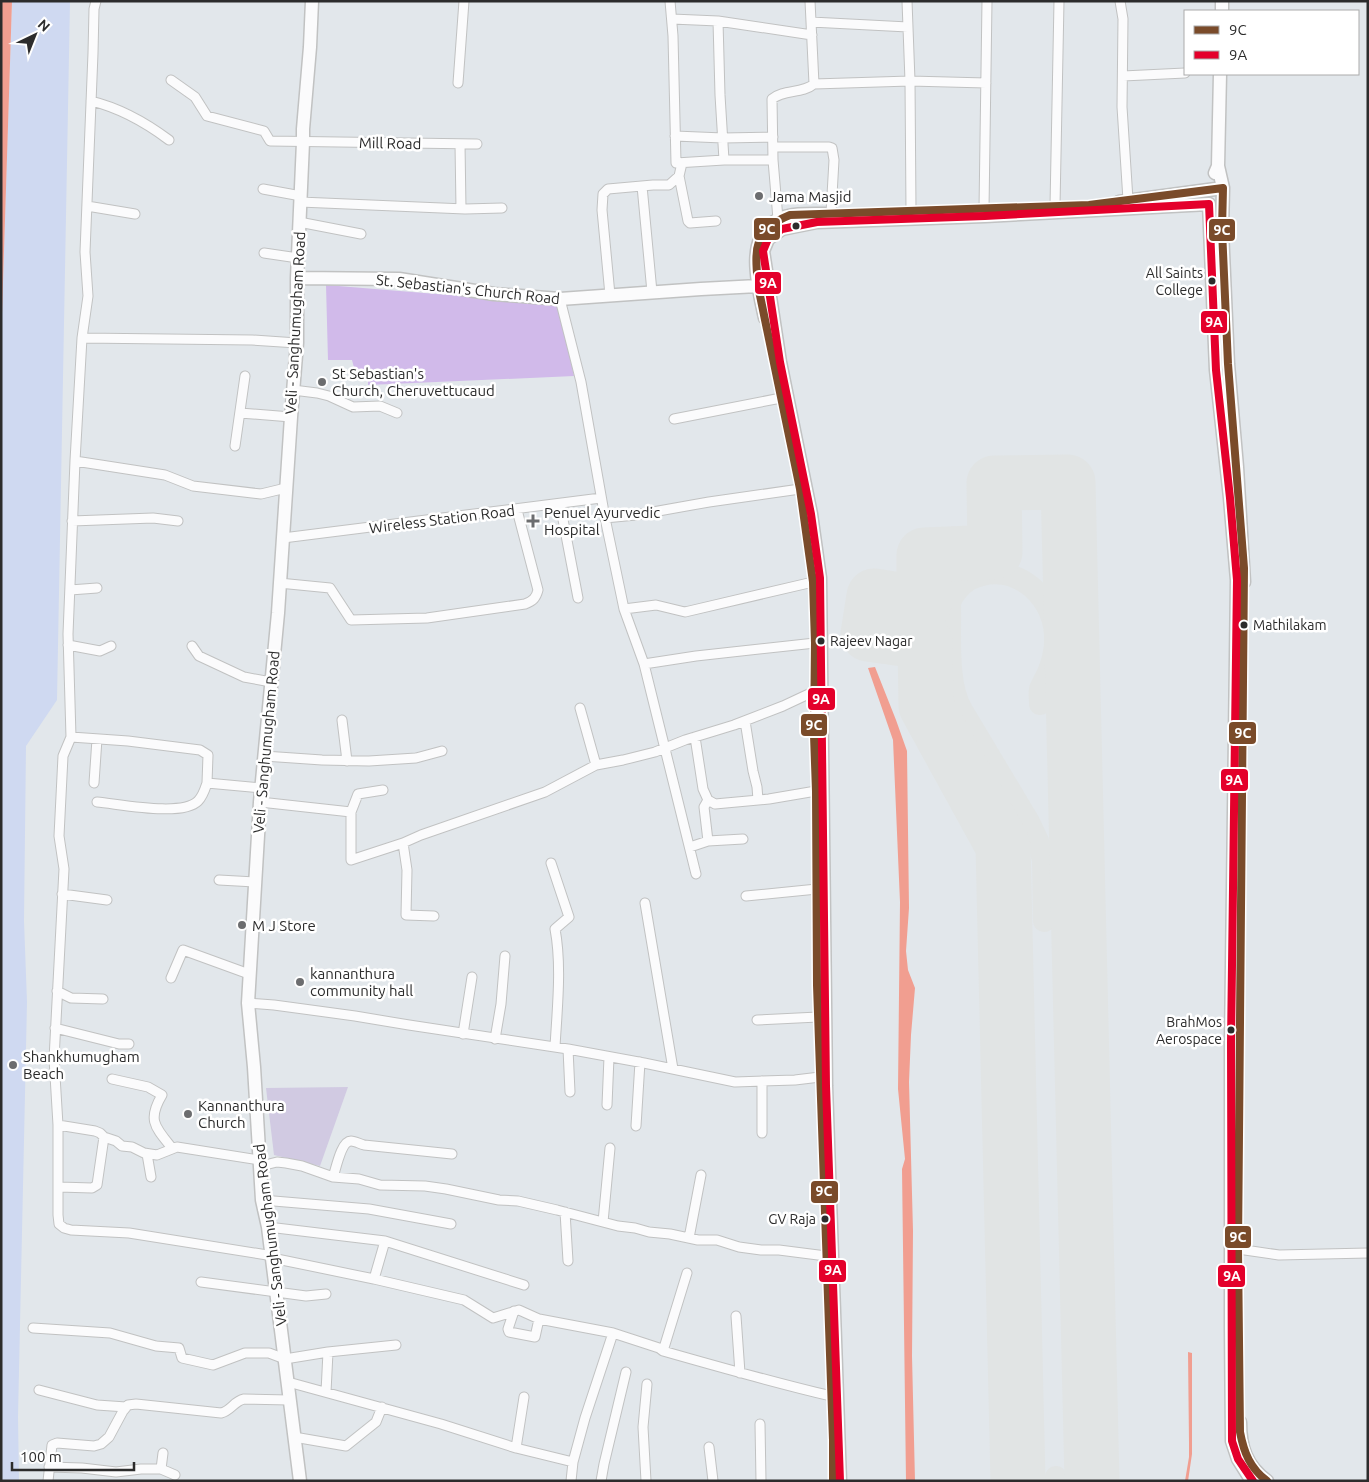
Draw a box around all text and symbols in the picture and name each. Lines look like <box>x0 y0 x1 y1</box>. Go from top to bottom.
north arrow <box>10 10 60 60</box>
legend <box>1184 10 1359 75</box>
text: N <box>35 16 53 35</box>
text: 9C <box>1229 21 1247 38</box>
text: 9A <box>1229 46 1247 63</box>
street label: Mill Road <box>359 134 421 152</box>
place label: Jama Masjid <box>769 188 852 205</box>
marker: Jama Masjid <box>753 190 765 202</box>
line badge: 9C <box>753 217 781 241</box>
line badge: 9C <box>1208 218 1236 242</box>
text: 9C <box>759 221 775 237</box>
unlabelled marker <box>791 221 801 231</box>
text: 9C <box>1214 222 1230 238</box>
street label: Veli - Sanghumugham Road <box>282 231 308 415</box>
place label: All Saints College <box>1146 265 1203 298</box>
street label: St. Sebastian's Church Road <box>375 271 561 307</box>
line badge: 9A <box>754 271 782 295</box>
text: 9A <box>759 275 777 291</box>
marker: All Saints College <box>1207 276 1217 286</box>
line badge: 9A <box>1200 310 1228 334</box>
text: 9A <box>1205 314 1223 330</box>
place label: St Sebastian's Church, Cheruvettucaud <box>332 365 495 399</box>
marker: St Sebastian's Church, Cheruvettucaud <box>316 376 328 388</box>
street label: Wireless Station Road <box>368 502 516 536</box>
place label: Penuel Ayurvedic Hospital <box>544 504 660 538</box>
marker: Penuel Ayurvedic Hospital <box>526 514 540 528</box>
place label: Mathilakam <box>1253 617 1327 633</box>
marker: Mathilakam <box>1239 620 1249 630</box>
place label: Rajeev Nagar <box>830 633 913 649</box>
marker: Rajeev Nagar <box>816 636 826 646</box>
street label: Veli - Sanghumugham Road <box>250 650 282 834</box>
line badge: 9A <box>807 687 836 711</box>
text: 9A <box>812 691 830 707</box>
line badge: 9C <box>800 713 828 737</box>
text: 9C <box>806 717 822 733</box>
line badge: 9C <box>1228 721 1257 745</box>
text: 9C <box>1235 725 1251 741</box>
line badge: 9A <box>1220 768 1249 792</box>
text: 9A <box>1225 772 1243 788</box>
place label: M J Store <box>252 917 316 934</box>
marker: M J Store <box>236 919 248 931</box>
place label: kannanthura community hall <box>310 965 413 999</box>
marker: kannanthura community hall <box>294 976 306 988</box>
place label: BrahMos Aerospace <box>1156 1014 1222 1047</box>
marker: BrahMos Aerospace <box>1226 1025 1236 1035</box>
place label: Shankhumugham Beach <box>23 1048 140 1082</box>
marker: Shankhumugham Beach <box>7 1059 19 1071</box>
place label: Kannanthura Church <box>198 1097 285 1131</box>
marker: Kannanthura Church <box>182 1108 194 1120</box>
street label: Veli - Sanghumugham Road <box>250 1143 290 1327</box>
line badge: 9C <box>810 1180 839 1204</box>
text: 9C <box>816 1183 832 1199</box>
place label: GV Raja <box>768 1211 816 1227</box>
marker: GV Raja <box>820 1214 830 1224</box>
line badge: 9C <box>1224 1225 1252 1249</box>
text: 9C <box>1230 1229 1246 1245</box>
line badge: 9A <box>818 1259 847 1283</box>
text: 9A <box>824 1262 842 1278</box>
line badge: 9A <box>1217 1264 1246 1288</box>
text: 9A <box>1223 1268 1241 1284</box>
scale bar <box>12 1440 135 1472</box>
text: 100 m <box>20 1448 62 1465</box>

